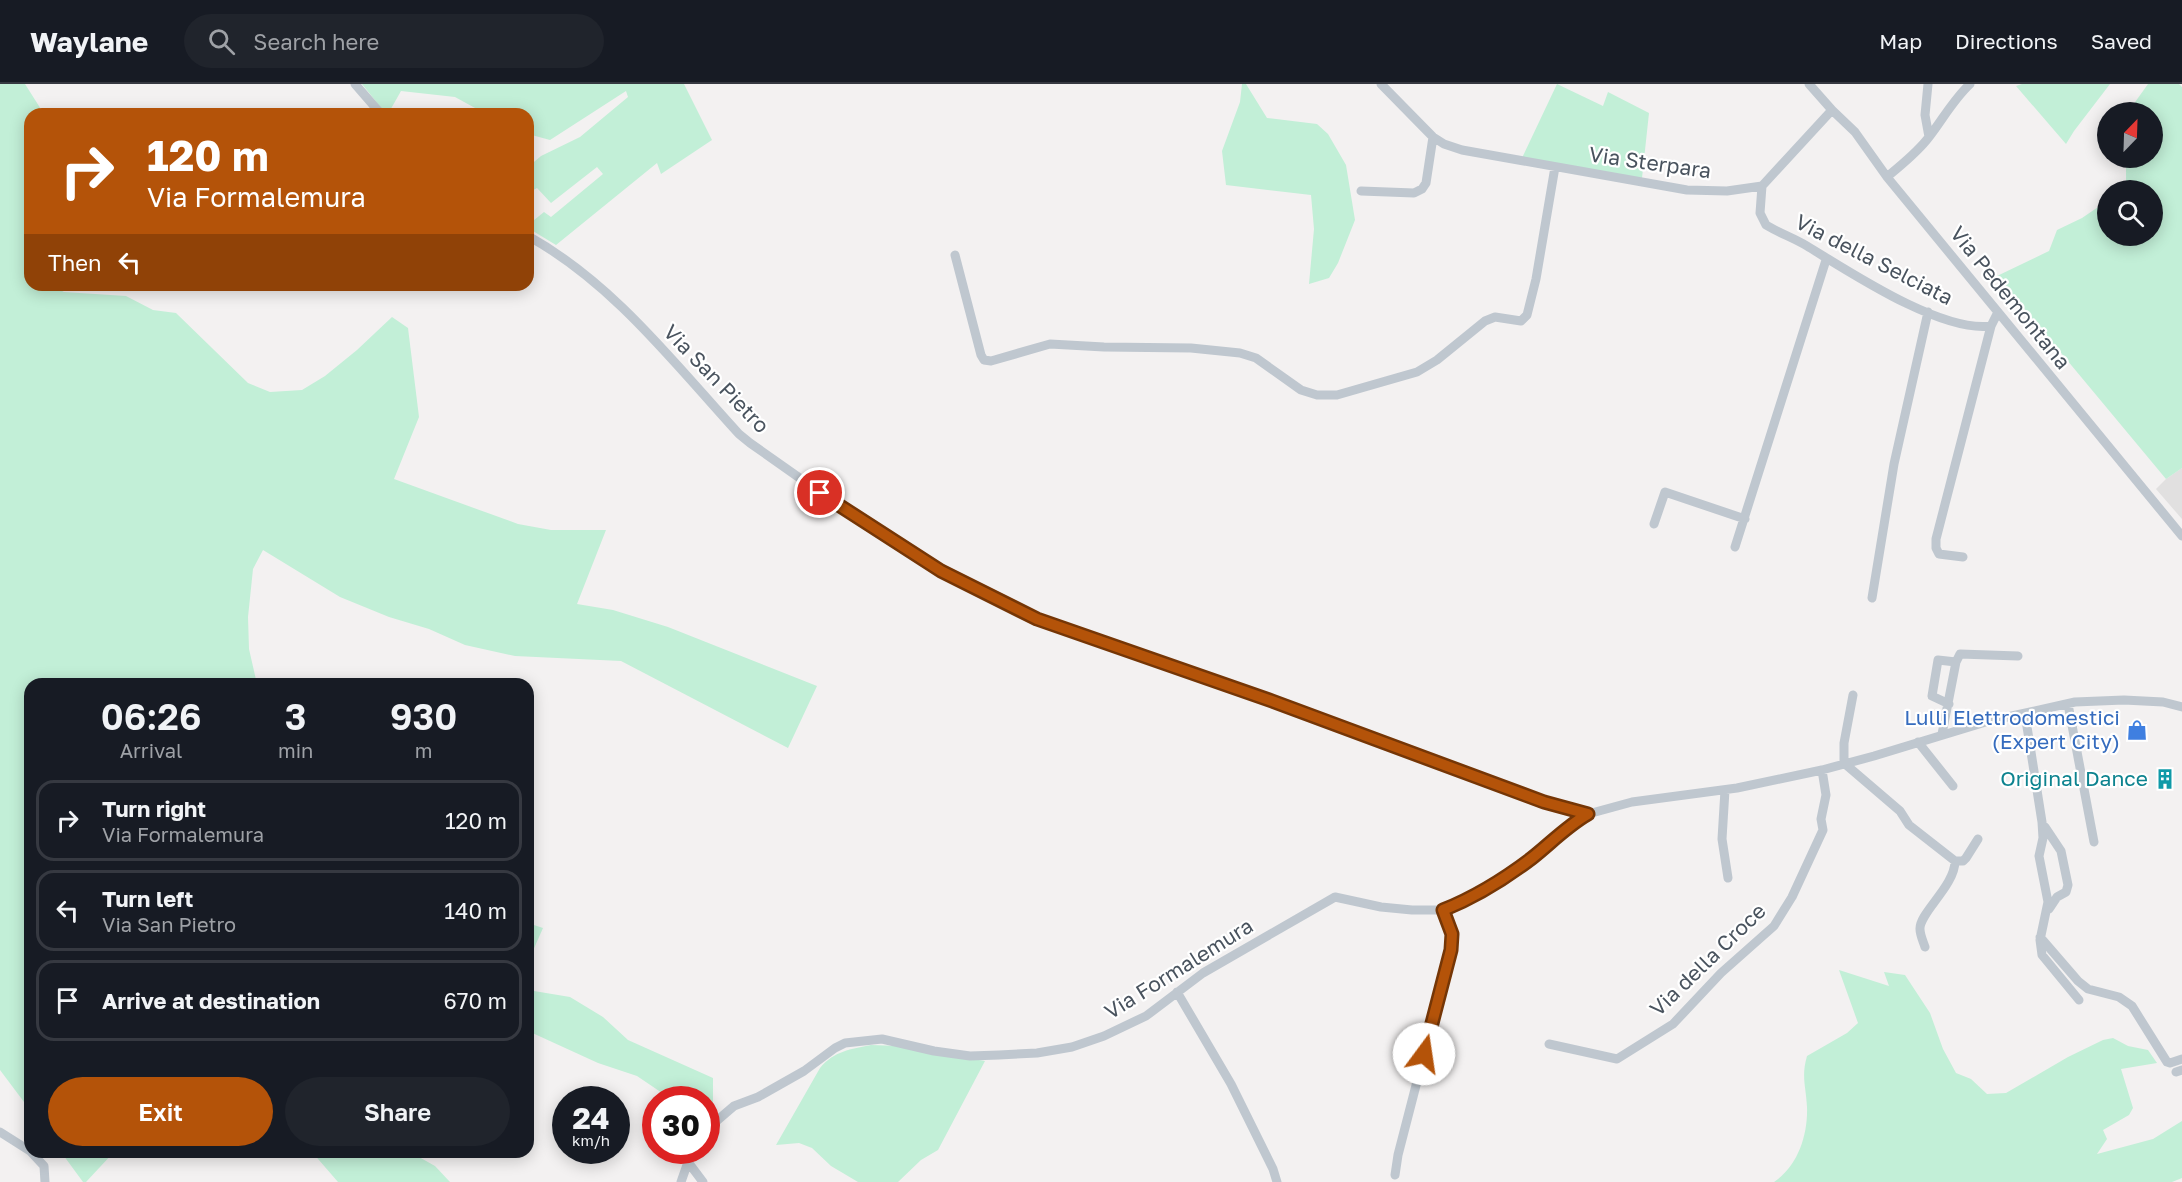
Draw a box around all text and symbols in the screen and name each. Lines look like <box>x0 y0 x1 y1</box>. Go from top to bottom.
search box <box>184 14 604 68</box>
text: Waylane <box>30 25 148 58</box>
icon: search <box>205 25 238 58</box>
text: Search here <box>253 28 379 55</box>
text: Map <box>1879 28 1922 54</box>
text: Directions <box>1955 28 2058 54</box>
text: Saved <box>2091 28 2152 54</box>
north arrow <box>2097 102 2163 168</box>
map controls <box>2097 102 2163 246</box>
text: 120 m <box>147 130 269 180</box>
icon: right <box>48 132 126 210</box>
street label: Via Sterpara <box>1587 141 1713 183</box>
button: search <box>2097 180 2163 246</box>
text: Via Formalemura <box>147 181 366 213</box>
street label: Via della Selciata <box>1791 208 1958 310</box>
street label: Via Pedemontana <box>1945 221 2076 374</box>
icon: left <box>113 246 146 279</box>
text: Then <box>48 249 101 276</box>
street label: Via San Pietro <box>658 319 775 438</box>
pin <box>794 467 845 518</box>
icon: arrive <box>803 476 836 509</box>
text: 06:26 <box>101 695 201 738</box>
text: 3 <box>285 695 307 738</box>
text: 930 <box>390 695 457 738</box>
place label: Lulli Elettrodomestici (Expert City) <box>1904 704 2120 754</box>
shop icon: Lulli Elettrodomestici (Expert City) <box>2125 718 2149 742</box>
text: Arrival <box>120 738 182 762</box>
text: min <box>278 738 313 762</box>
text: m <box>415 738 433 762</box>
place label: Original Dance <box>2000 765 2148 791</box>
building icon: Original Dance <box>2153 767 2177 791</box>
text: Turn right <box>102 795 206 822</box>
icon: right <box>51 804 84 837</box>
text: 120 m <box>445 807 507 834</box>
text: Via Formalemura <box>102 822 264 846</box>
text: Turn left <box>102 885 193 912</box>
icon: left <box>51 894 84 927</box>
text: 140 m <box>444 897 507 924</box>
street label: Via della Croce <box>1644 897 1771 1021</box>
text: Via San Pietro <box>102 912 236 936</box>
street label: Via Formalemura <box>1099 912 1258 1024</box>
icon: arrive <box>51 984 84 1017</box>
text: Arrive at destination <box>102 987 320 1014</box>
text: 670 m <box>443 987 507 1014</box>
position arrow <box>1392 1022 1456 1086</box>
button: Exit <box>48 1077 273 1146</box>
button: Share <box>285 1077 510 1146</box>
speed limit sign: 30 <box>642 1086 720 1164</box>
text: 24 <box>572 1100 610 1136</box>
text: km/h <box>572 1131 610 1149</box>

